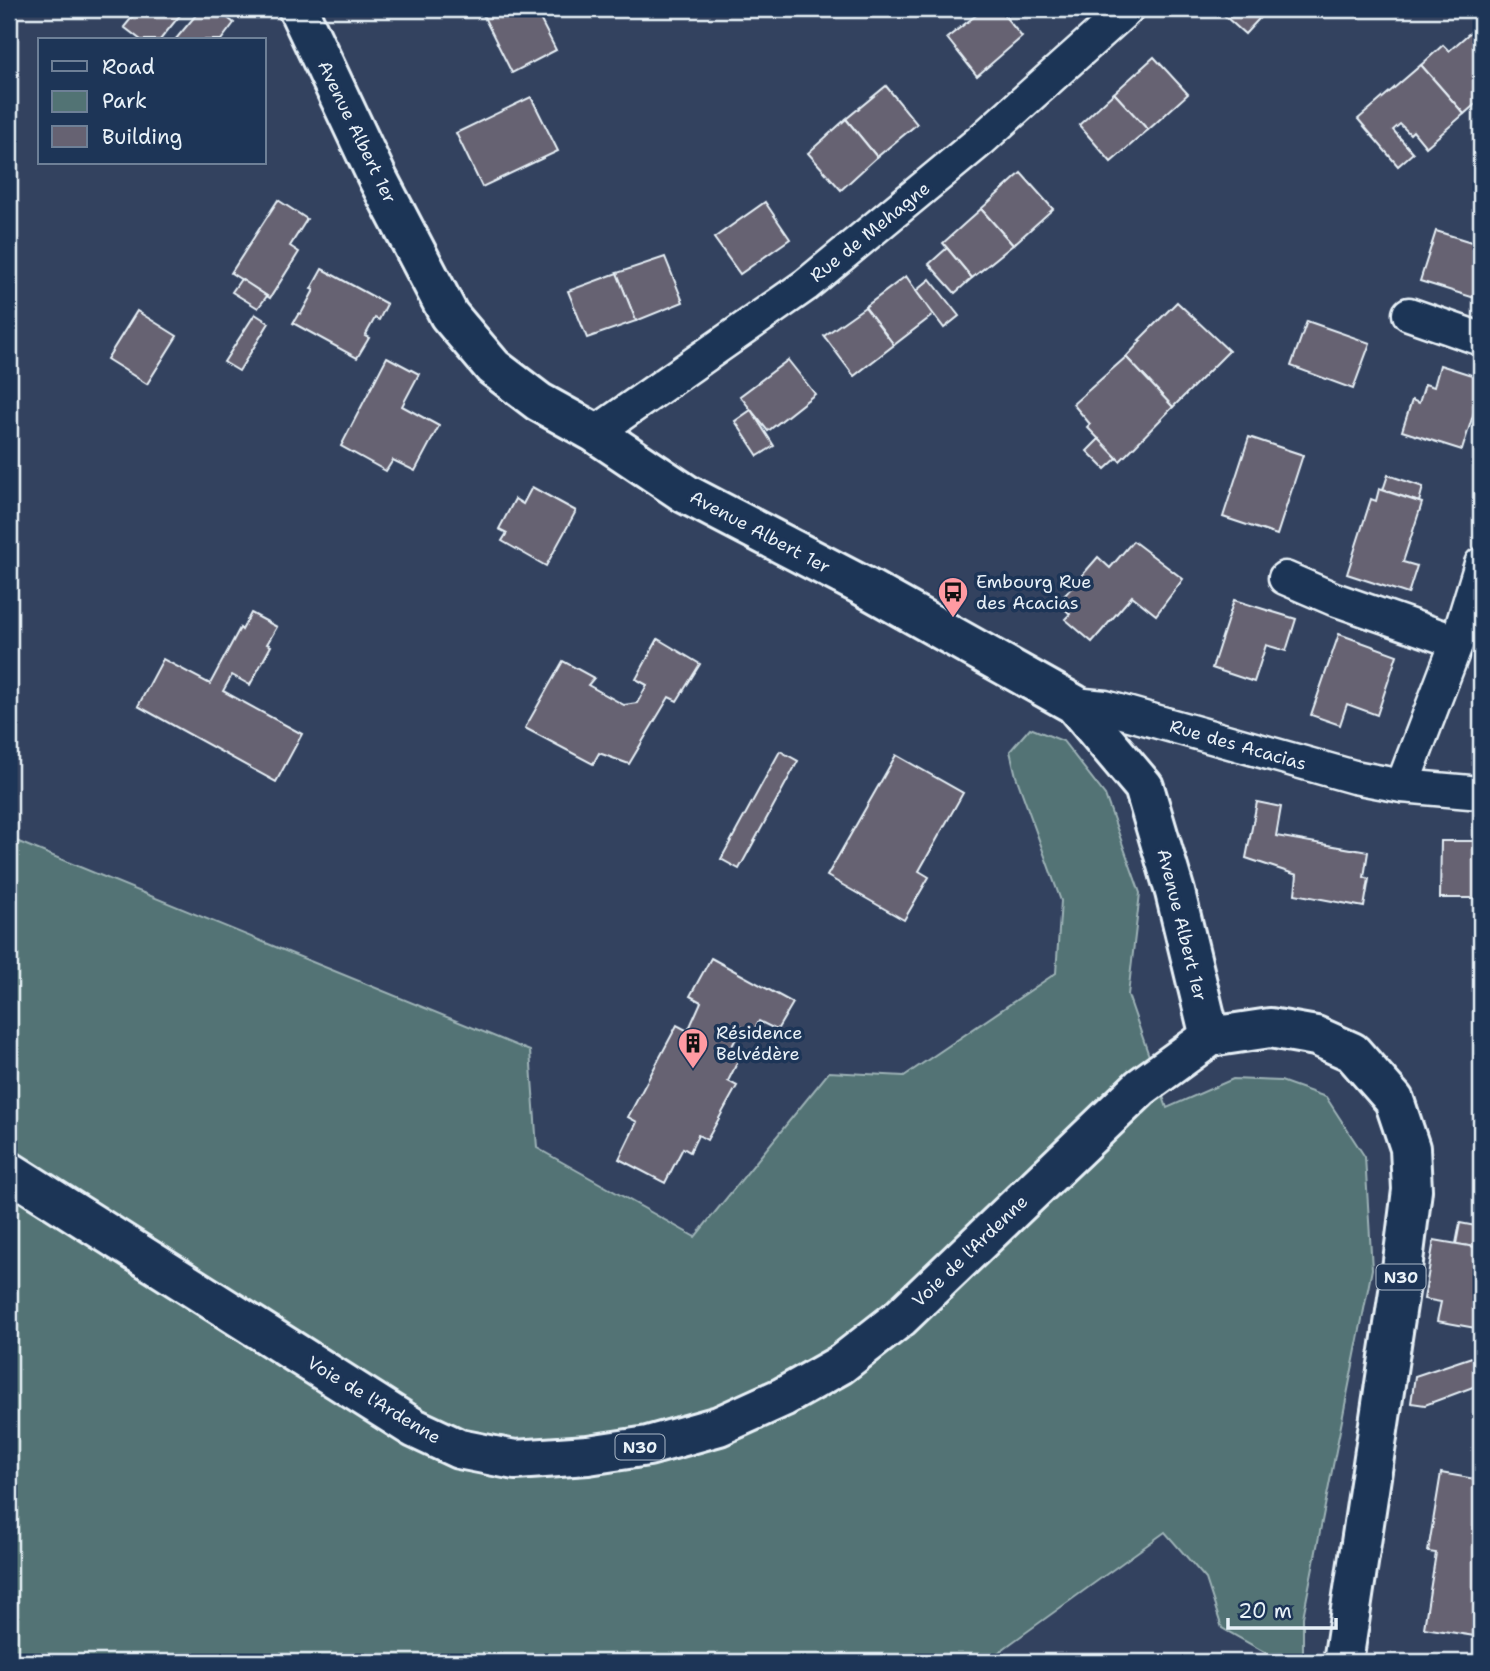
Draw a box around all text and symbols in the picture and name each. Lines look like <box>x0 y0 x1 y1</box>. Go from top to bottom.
legend <box>38 38 266 164</box>
text: Road <box>102 53 155 81</box>
street label: Avenue Albert 1er <box>312 57 402 207</box>
text: Park <box>102 87 147 115</box>
text: Building <box>102 123 182 151</box>
street label: Rue de Mehagne <box>805 176 935 288</box>
street label: Avenue Albert 1er <box>686 485 834 579</box>
place label: Embourg Rue des Acacias <box>976 570 1091 615</box>
bus stop icon: Embourg Rue des Acacias <box>936 575 970 619</box>
street label: Rue des Acacias <box>1167 714 1309 776</box>
street label: Avenue Albert 1er <box>1152 847 1212 1003</box>
place label: Résidence Belvédère <box>716 1021 802 1066</box>
building icon: Résidence Belvédère <box>676 1026 710 1070</box>
street label: Voie de l'Ardenne <box>907 1190 1033 1312</box>
road number: N30 <box>1376 1264 1426 1289</box>
street label: Voie de l'Ardenne <box>303 1351 445 1449</box>
road number: N30 <box>616 1434 664 1460</box>
scale bar <box>1228 1587 1336 1631</box>
text: 20 m <box>1238 1597 1292 1625</box>

